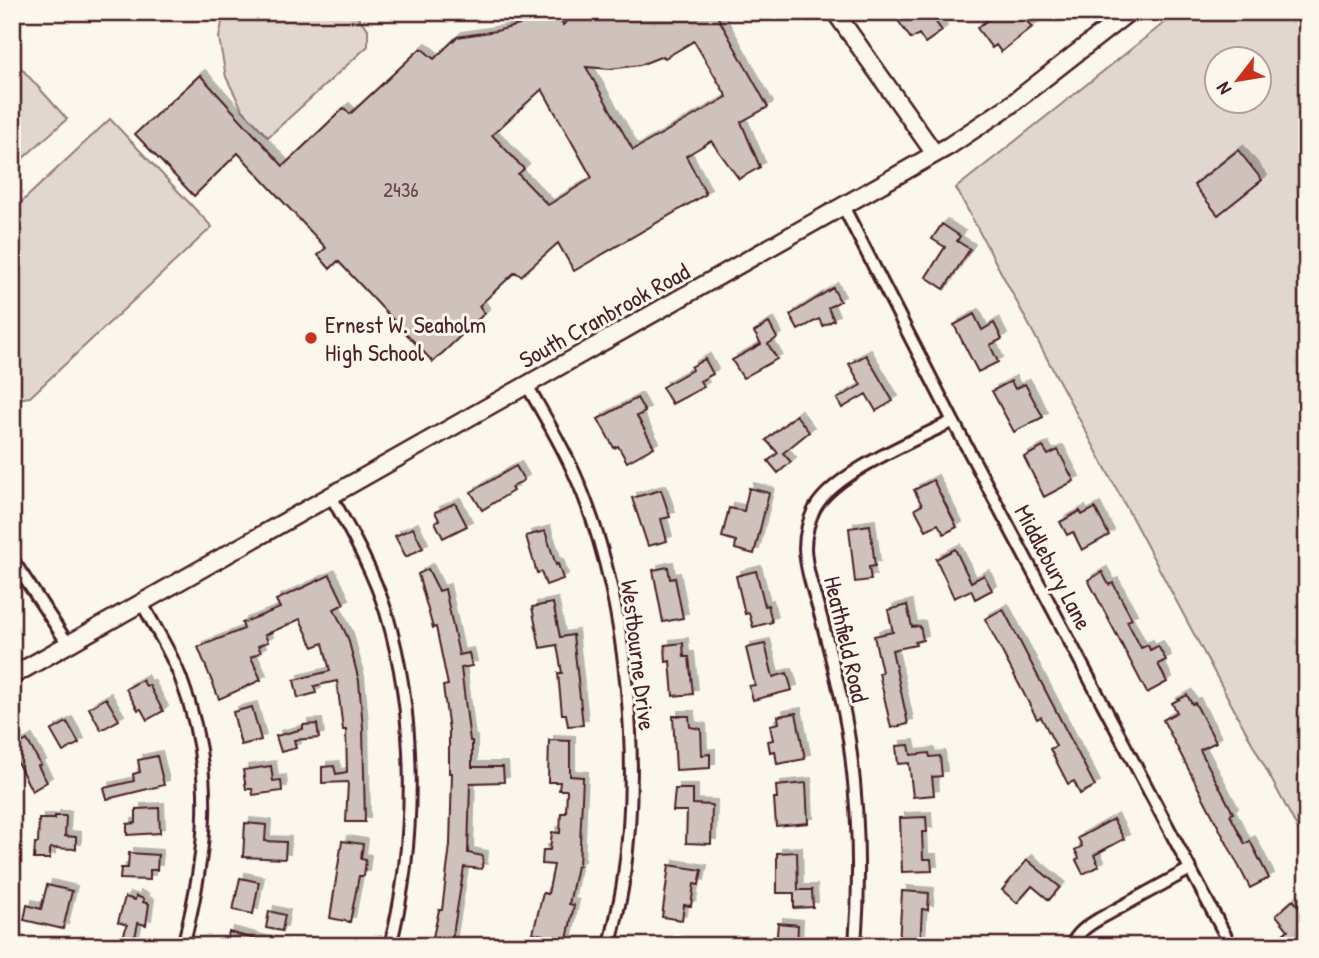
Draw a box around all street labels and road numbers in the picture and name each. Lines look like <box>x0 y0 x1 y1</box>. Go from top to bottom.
street label: South Cranbrook Road <box>513 255 695 375</box>
street label: Middlebury Lane <box>1008 499 1101 636</box>
street label: Heathfield Road <box>817 573 877 705</box>
street label: Westbourne Drive <box>614 578 664 732</box>

